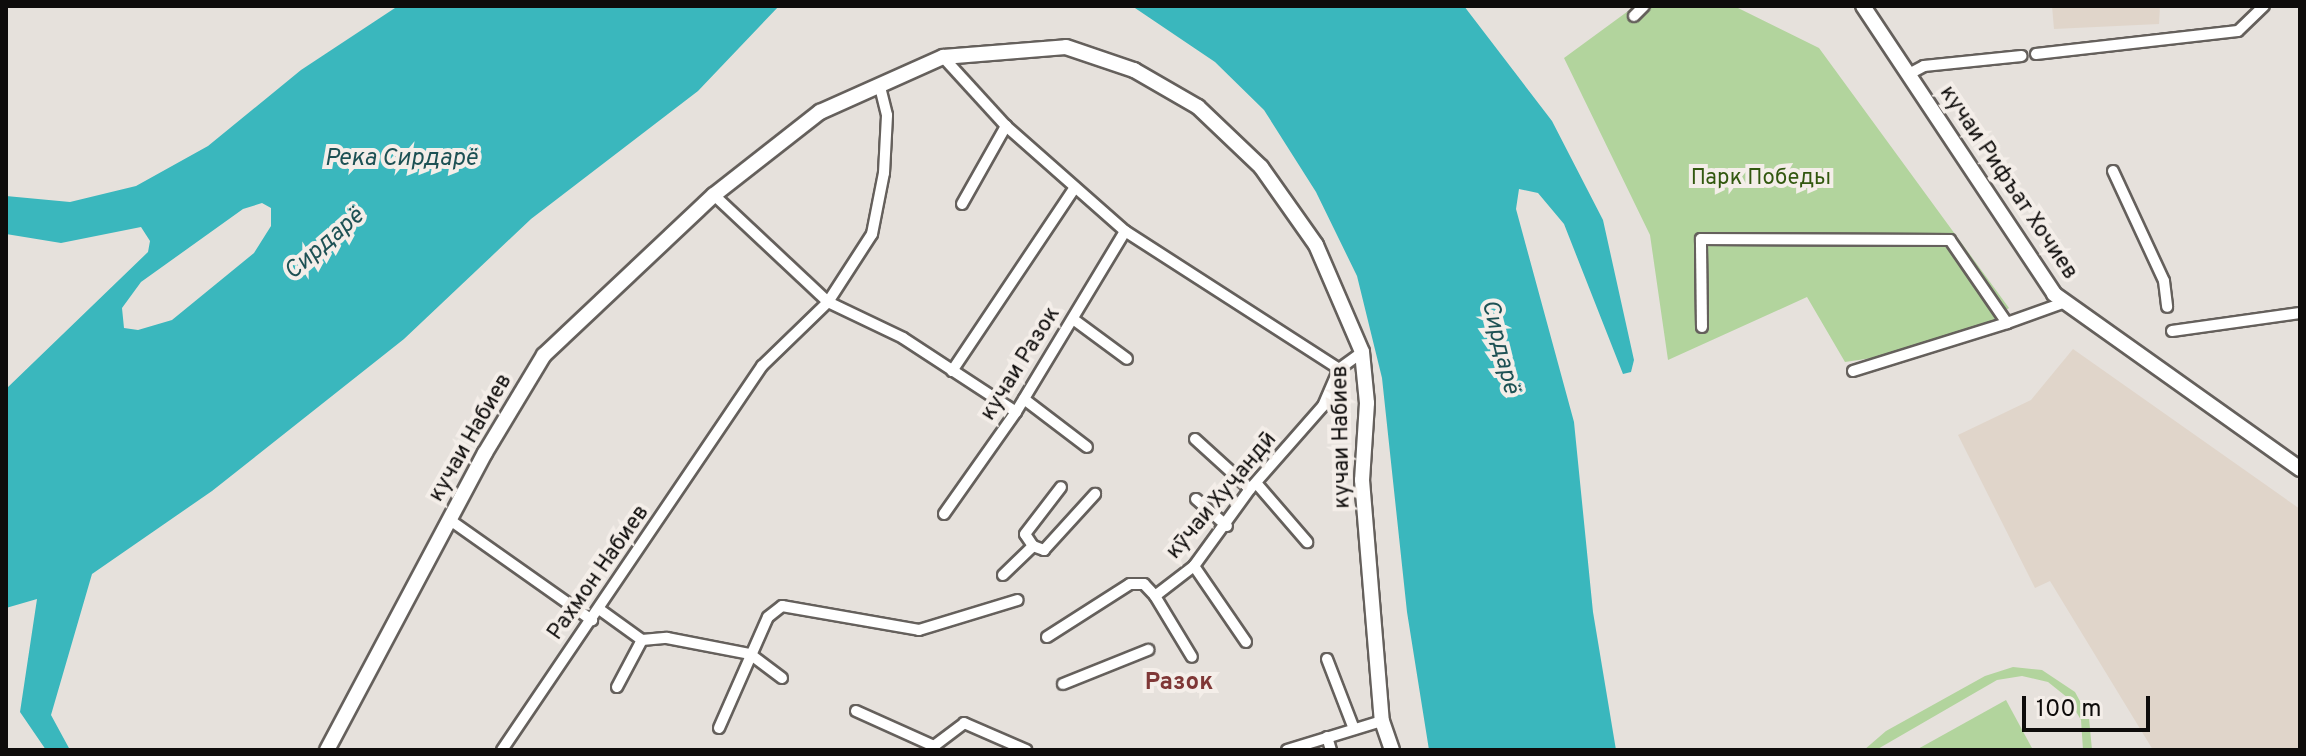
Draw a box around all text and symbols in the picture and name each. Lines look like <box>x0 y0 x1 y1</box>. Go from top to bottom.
street label: кучаи Рифъат Хочиев <box>1933 81 2083 285</box>
water label: Река Сирдарё <box>325 146 477 174</box>
park label: Парк Победы <box>1691 166 1831 192</box>
water label: Сирдарё <box>279 203 371 287</box>
water label: Сирдарё <box>1473 297 1525 397</box>
street label: кучаи Разок <box>976 302 1066 426</box>
street label: кучаи Набиев <box>1328 365 1356 509</box>
street label: кучаи Набиев <box>424 369 518 507</box>
street label: кӯчаи Хуҷандӣ <box>1161 427 1283 565</box>
street label: Рахмон Набиев <box>543 501 655 645</box>
district label: Разок <box>1145 670 1213 698</box>
scale bar <box>2026 680 2154 730</box>
text: 100 m <box>2036 695 2102 725</box>

